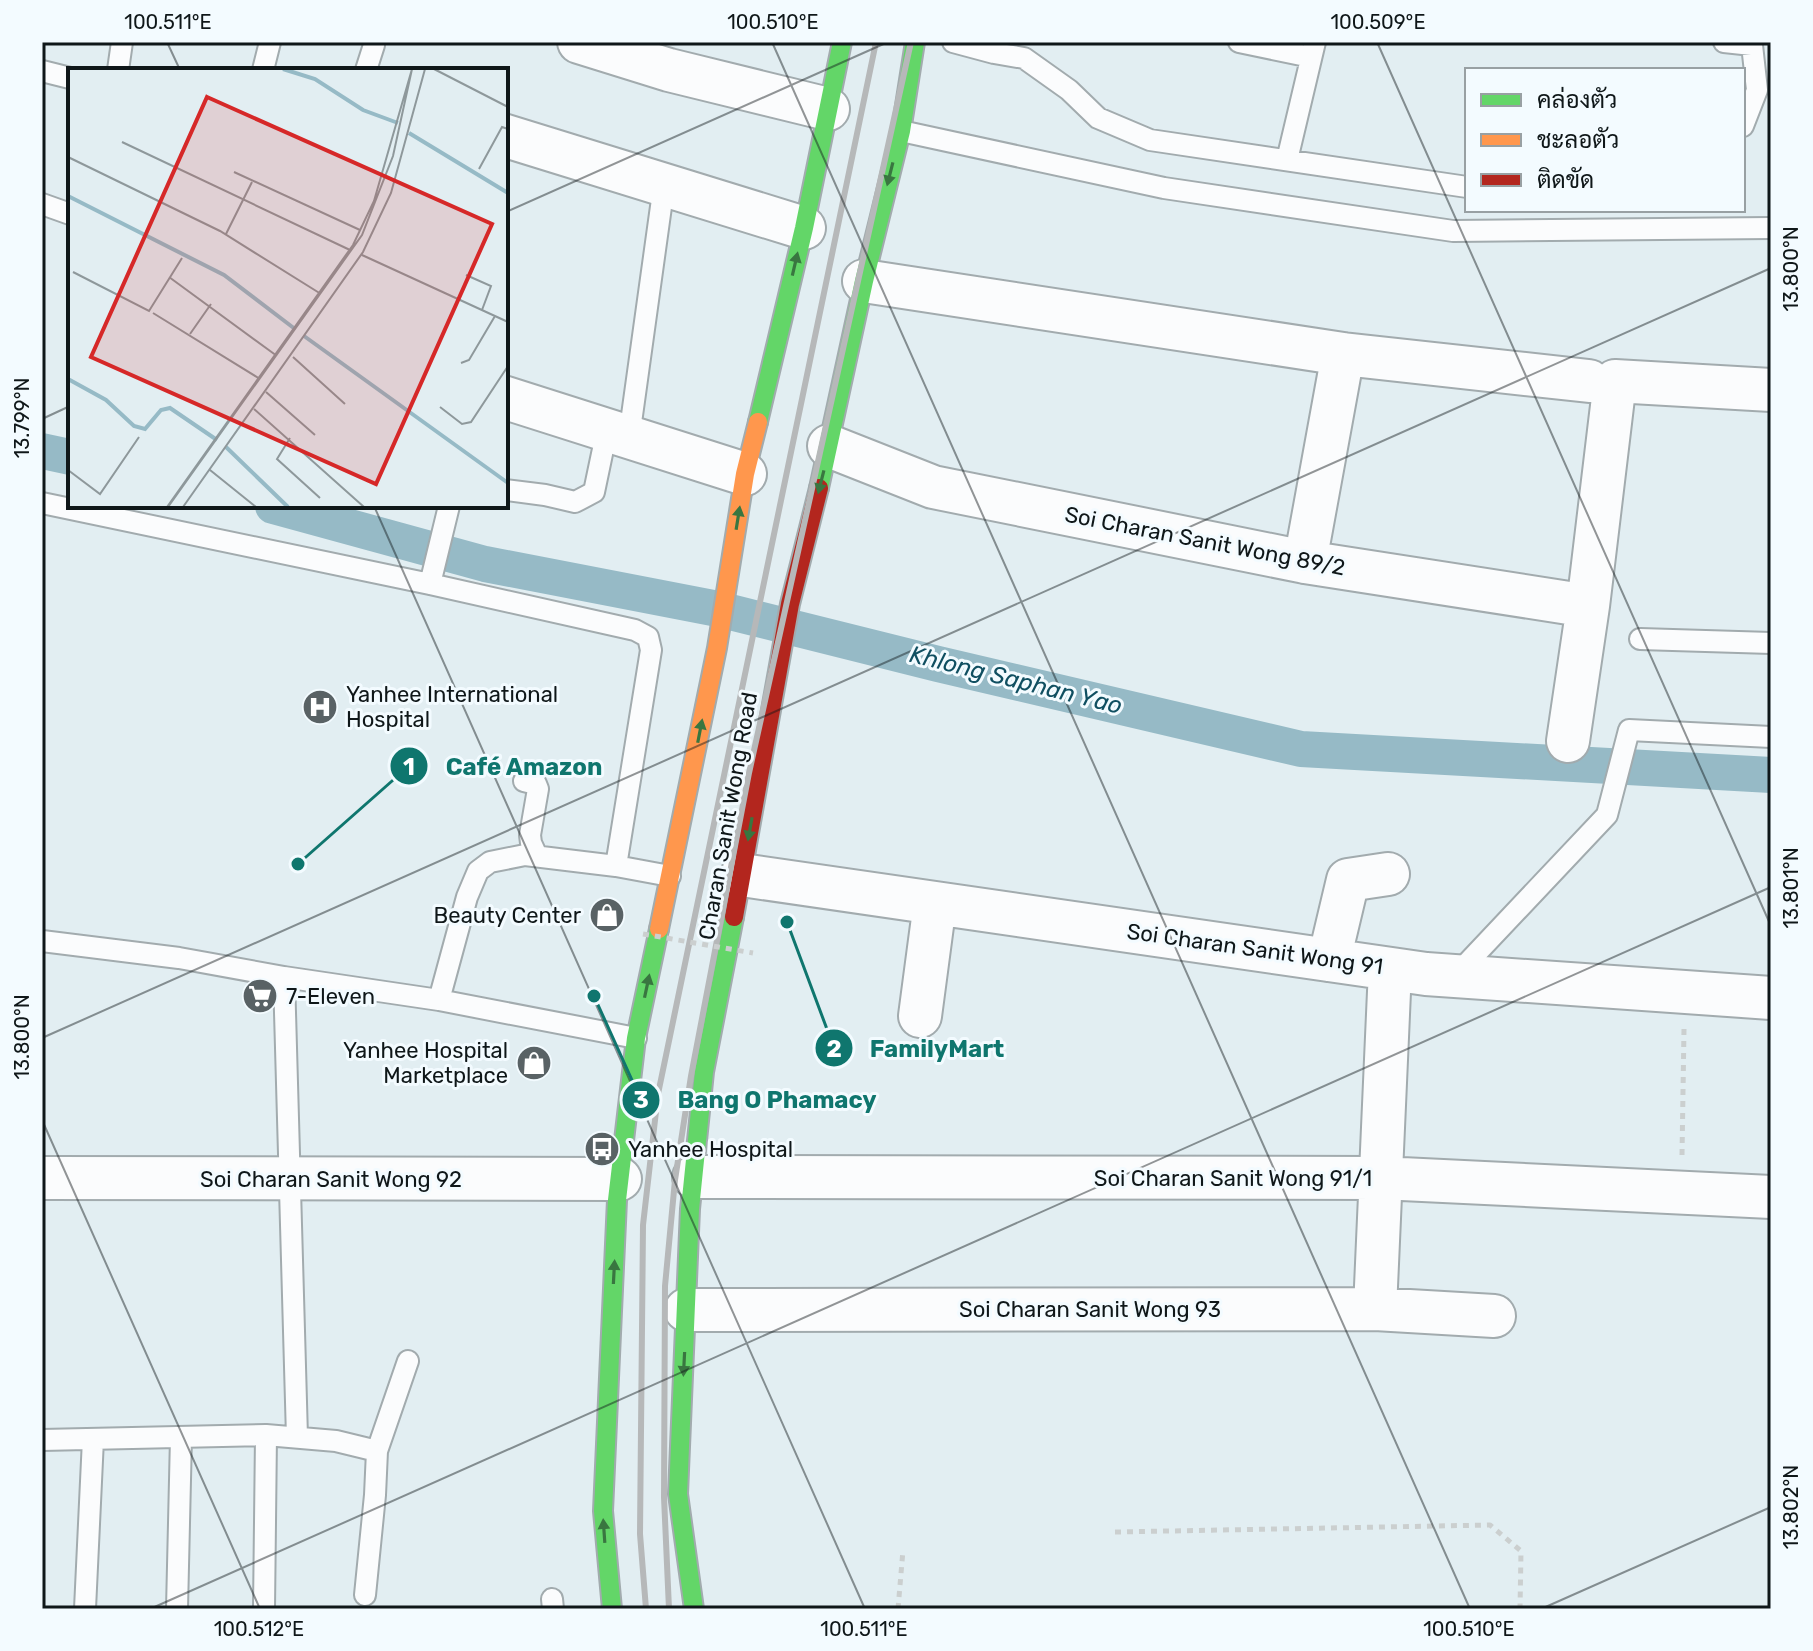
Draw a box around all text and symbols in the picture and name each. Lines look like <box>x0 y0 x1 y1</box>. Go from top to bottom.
text: 100.511°E <box>124 10 212 34</box>
text: 100.510°E <box>727 10 819 34</box>
text: 100.509°E <box>1330 10 1426 34</box>
inset map <box>68 68 508 508</box>
legend <box>1465 68 1745 212</box>
text: คล่องตัว <box>1537 86 1617 114</box>
text: ชะลอตัว <box>1537 126 1619 154</box>
one-way arrow <box>884 161 896 186</box>
text: ติดขัด <box>1537 166 1594 194</box>
text: 13.800°N <box>1779 226 1803 312</box>
one-way arrow <box>789 252 802 277</box>
text: 13.799°N <box>10 378 34 458</box>
one-way arrow <box>814 469 826 494</box>
street label: Soi Charan Sanit Wong 89/2 <box>1062 501 1348 581</box>
one-way arrow <box>732 505 745 530</box>
water label: Khlong Saphan Yao <box>907 640 1125 720</box>
place label: Yanhee International Hospital <box>346 681 558 733</box>
hospital icon: Yanhee International Hospital <box>301 688 339 726</box>
street label: Charan Sanit Wong Road <box>693 690 763 942</box>
one-way arrow <box>694 719 706 744</box>
callout: Café Amazon <box>389 742 619 790</box>
text: 1 <box>403 753 415 781</box>
text: Café Amazon <box>446 753 602 781</box>
one-way arrow <box>744 817 756 842</box>
text: 13.801°N <box>1779 847 1803 929</box>
shop icon: Beauty Center <box>588 896 626 934</box>
place label: Beauty Center <box>434 902 582 929</box>
street label: Soi Charan Sanit Wong 91 <box>1125 918 1385 980</box>
one-way arrow <box>641 973 654 998</box>
supermarket icon: 7-Eleven <box>241 977 279 1015</box>
place label: 7-Eleven <box>286 983 375 1010</box>
text: 13.800°N <box>10 994 34 1080</box>
callout: FamilyMart <box>814 1024 1020 1072</box>
text: 2 <box>826 1035 842 1063</box>
text: FamilyMart <box>870 1035 1004 1063</box>
place label: Yanhee Hospital Marketplace <box>343 1037 508 1089</box>
shop icon: Yanhee Hospital Marketplace <box>515 1044 553 1082</box>
callout: Bang O Phamacy <box>621 1076 892 1124</box>
text: 3 <box>633 1086 649 1114</box>
text: Bang O Phamacy <box>677 1086 877 1114</box>
bus stop icon: Yanhee Hospital <box>583 1130 621 1168</box>
place label: Yanhee Hospital <box>628 1136 793 1163</box>
street label: Soi Charan Sanit Wong 91/1 <box>1094 1165 1372 1192</box>
street label: Soi Charan Sanit Wong 92 <box>200 1166 462 1193</box>
one-way arrow <box>608 1259 621 1284</box>
street label: Soi Charan Sanit Wong 93 <box>959 1296 1221 1323</box>
one-way arrow <box>677 1352 690 1377</box>
text: 13.802°N <box>1779 1465 1803 1549</box>
one-way arrow <box>597 1518 610 1543</box>
text: 100.512°E <box>214 1617 304 1641</box>
text: 100.511°E <box>820 1617 908 1641</box>
text: 100.510°E <box>1423 1617 1515 1641</box>

